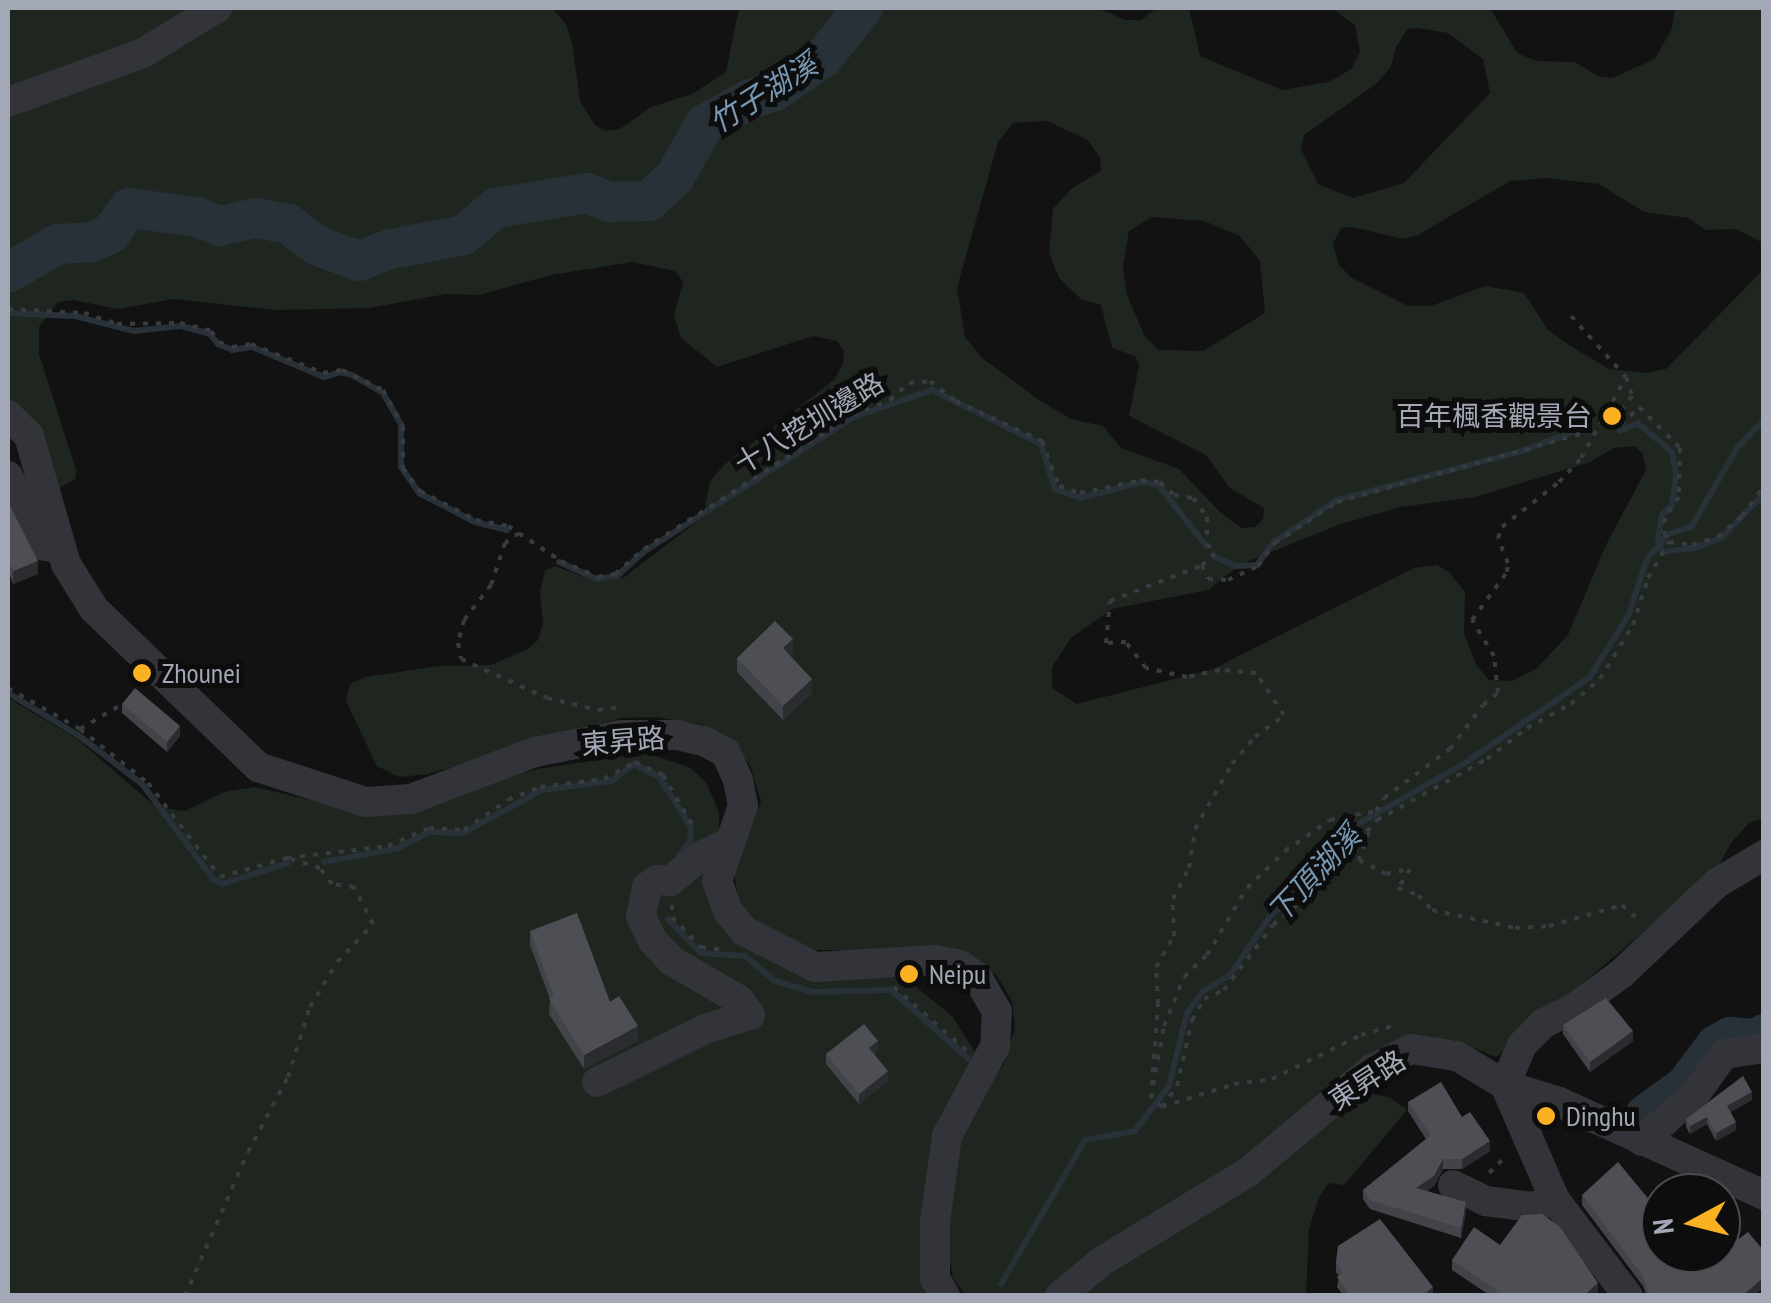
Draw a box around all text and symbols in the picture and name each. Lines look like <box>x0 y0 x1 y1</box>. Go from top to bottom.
water label: 竹子湖溪 <box>703 46 823 140</box>
street label: 十八挖圳邊路 <box>728 365 890 481</box>
place label: 百年楓香觀景台 <box>1396 399 1592 433</box>
marker: 百年楓香觀景台 <box>1601 405 1623 427</box>
place label: Zhounei <box>162 656 241 690</box>
marker: Zhounei <box>131 662 153 684</box>
street label: 東昇路 <box>580 721 666 761</box>
water label: 下頂湖溪 <box>1260 818 1368 930</box>
place label: Neipu <box>929 957 986 991</box>
marker: Neipu <box>898 963 920 985</box>
street label: 東昇路 <box>1323 1043 1411 1117</box>
place label: Dinghu <box>1566 1099 1636 1133</box>
marker: Dinghu <box>1535 1105 1557 1127</box>
north arrow <box>1641 1173 1741 1273</box>
text: N <box>1643 1217 1682 1236</box>

